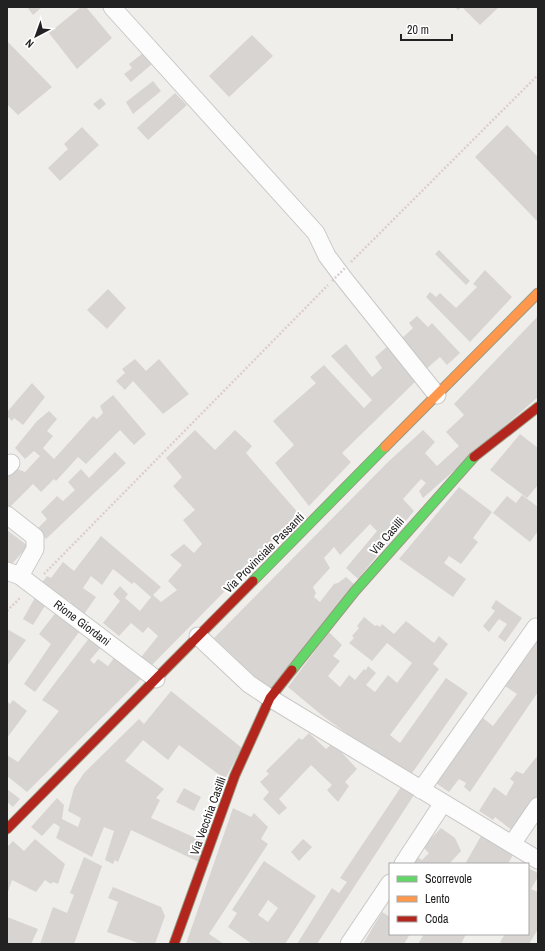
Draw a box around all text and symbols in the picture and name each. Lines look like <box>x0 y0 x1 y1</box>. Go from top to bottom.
north arrow <box>16 16 56 56</box>
scale bar <box>401 16 452 42</box>
text: 20 m <box>407 22 429 38</box>
text: N <box>22 36 36 51</box>
street label: Via Provinciale Passanti <box>220 509 308 597</box>
street label: Via Casilli <box>366 514 408 558</box>
street label: Rione Giordani <box>50 596 114 650</box>
street label: Via Vecchia Casilli <box>186 775 230 857</box>
legend <box>389 863 529 935</box>
text: Scorrevole <box>425 871 472 887</box>
text: Lento <box>425 891 450 907</box>
text: Coda <box>425 911 449 927</box>

